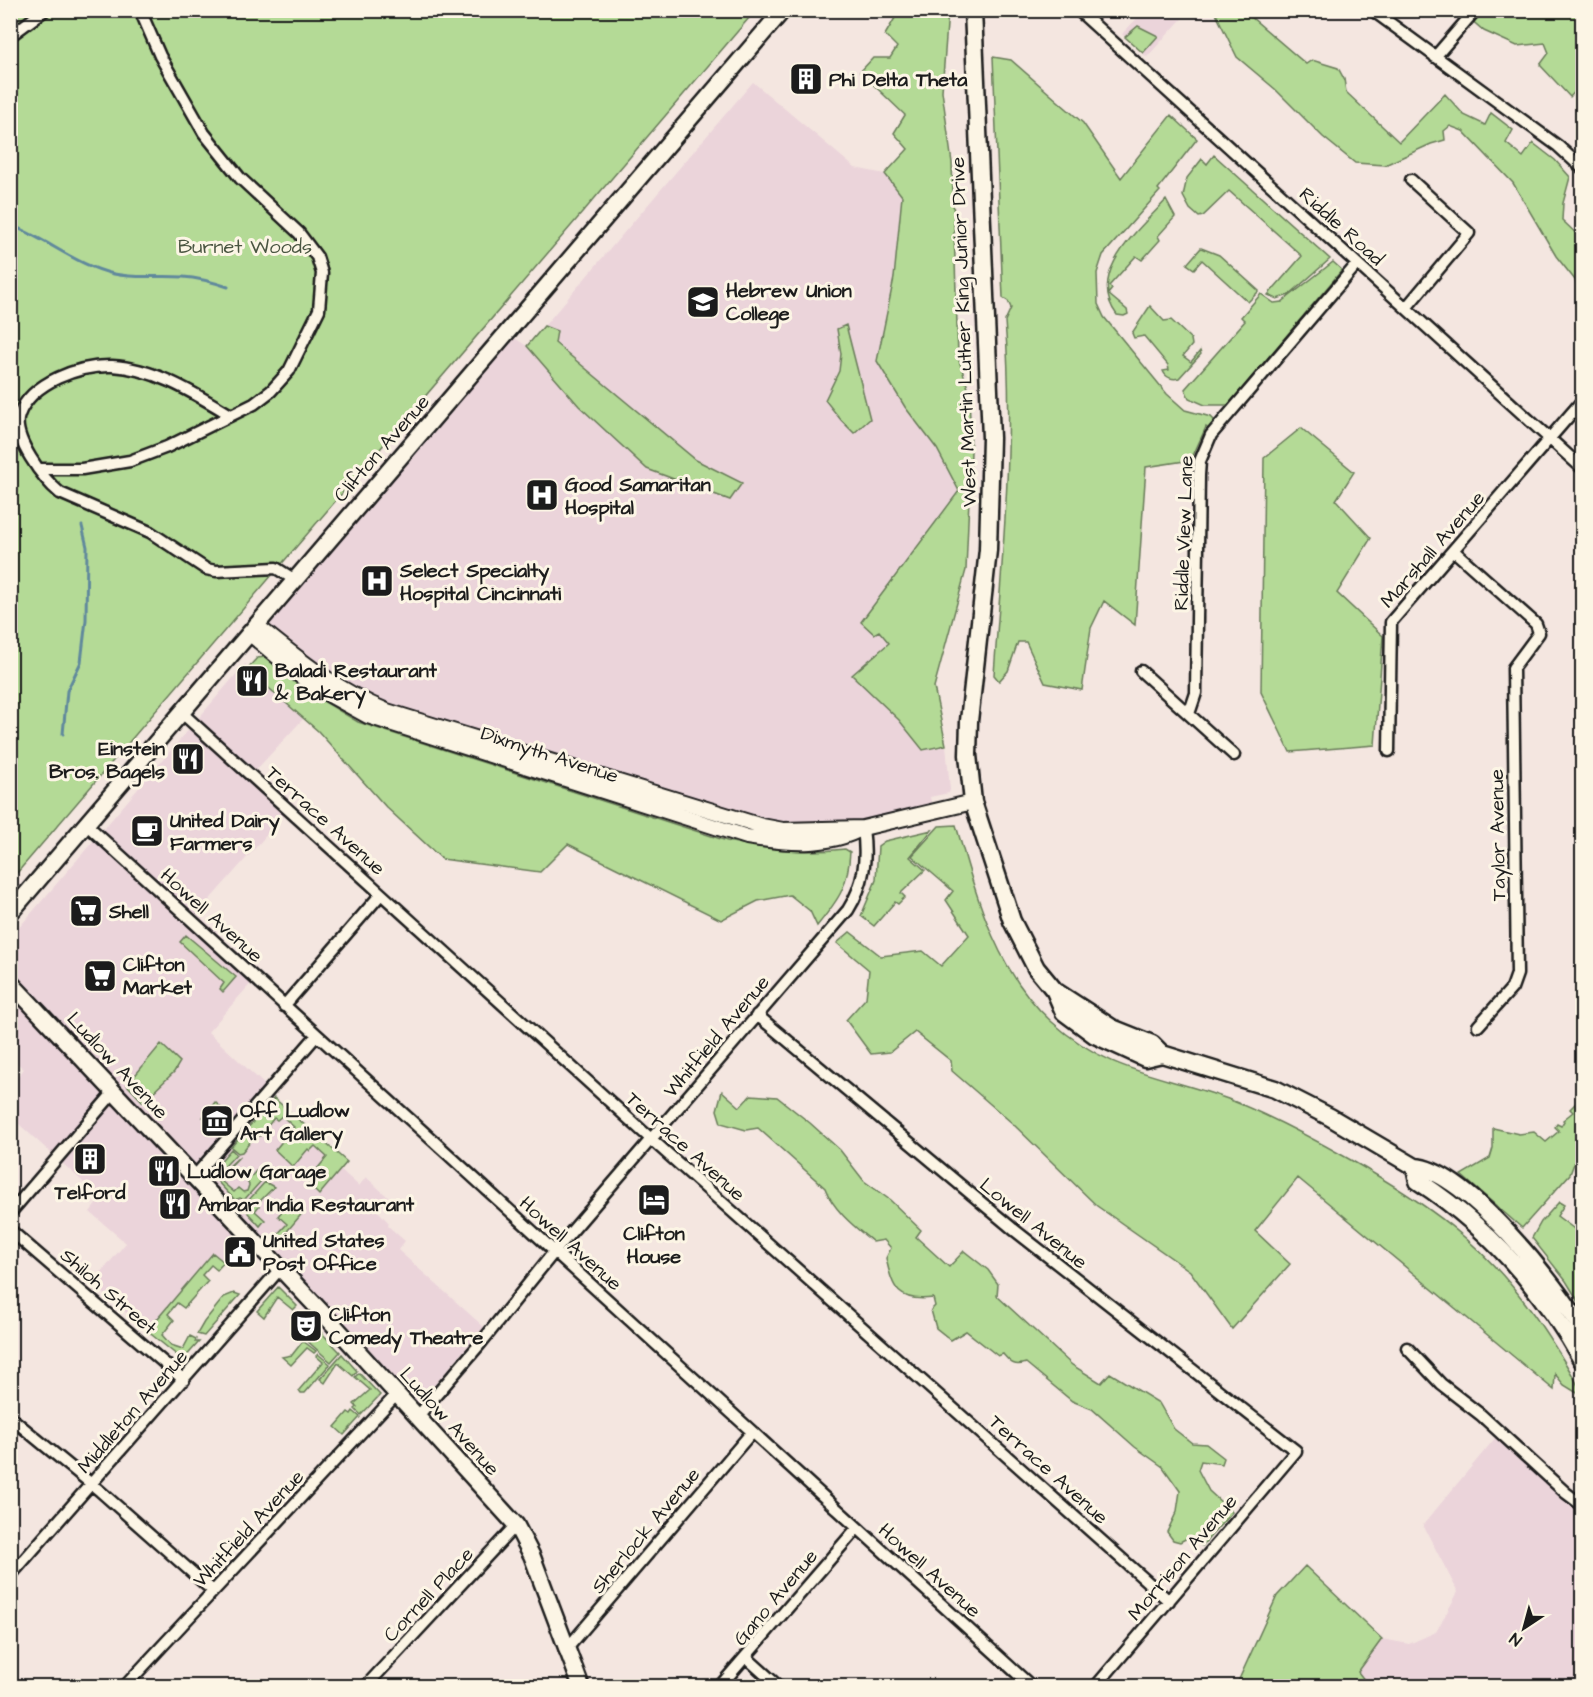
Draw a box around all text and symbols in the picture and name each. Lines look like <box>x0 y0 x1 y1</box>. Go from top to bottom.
building icon: Phi Delta Theta <box>788 61 824 97</box>
place label: Phi Delta Theta <box>829 66 968 94</box>
street label: West Martin Luther King Junior Drive <box>944 156 985 507</box>
street label: Riddle Road <box>1293 181 1390 273</box>
park label: Burnet Woods <box>178 233 312 261</box>
place label: Hebrew Union College <box>726 277 852 329</box>
school or university icon: Hebrew Union College <box>685 284 721 320</box>
street label: Clifton Avenue <box>327 389 437 509</box>
street label: Riddle View Lane <box>1167 455 1201 611</box>
place label: Good Samaritan Hospital <box>565 471 711 522</box>
hospital icon: Good Samaritan Hospital <box>524 477 560 513</box>
street label: Marshall Avenue <box>1374 485 1492 614</box>
place label: Select Specialty Hospital Cincinnati <box>399 557 562 608</box>
hospital icon: Select Specialty Hospital Cincinnati <box>359 563 395 599</box>
place label: Baladi Restaurant & Bakery <box>274 657 438 709</box>
restaurant icon: Baladi Restaurant & Bakery <box>234 663 270 699</box>
street label: Dixmyth Avenue <box>477 720 622 791</box>
place label: Einstein Bros. Bagels <box>49 735 165 787</box>
restaurant icon: Einstein Bros. Bagels <box>170 741 206 777</box>
street label: Terrace Avenue <box>259 759 391 882</box>
street label: Taylor Avenue <box>1483 769 1514 901</box>
place label: United Dairy Farmers <box>170 807 280 858</box>
cafe icon: United Dairy Farmers <box>129 813 165 849</box>
street label: Howell Avenue <box>154 862 269 970</box>
supermarket icon: Shell <box>68 893 104 929</box>
place label: Shell <box>108 898 149 926</box>
place label: Clifton Market <box>123 951 193 1002</box>
supermarket icon: Clifton Market <box>82 958 118 994</box>
street label: Whitfield Avenue <box>657 969 776 1104</box>
street label: Ludlow Avenue <box>60 1006 175 1126</box>
street label: Terrace Avenue <box>619 1085 751 1208</box>
place label: Off Ludlow Art Gallery <box>240 1097 350 1149</box>
museum icon: Off Ludlow Art Gallery <box>199 1103 235 1139</box>
building icon: Telford <box>72 1141 108 1177</box>
restaurant icon: Ludlow Garage <box>146 1153 182 1189</box>
place label: Ludlow Garage <box>187 1158 326 1187</box>
street label: Lowell Avenue <box>974 1172 1093 1276</box>
place label: Telford <box>54 1179 126 1207</box>
hotel icon: Clifton House <box>636 1182 672 1218</box>
restaurant icon: Ambar India Restaurant <box>157 1186 193 1222</box>
street label: Howell Avenue <box>513 1190 628 1298</box>
place label: Ambar India Restaurant <box>198 1191 415 1219</box>
place label: Clifton House <box>623 1220 685 1271</box>
place label: United States Post Office <box>263 1227 384 1278</box>
public building icon: United States Post Office <box>222 1234 258 1270</box>
street label: Shiloh Street <box>54 1242 163 1342</box>
place label: Clifton Comedy Theatre <box>329 1301 484 1353</box>
theatre icon: Clifton Comedy Theatre <box>288 1308 324 1344</box>
street label: Middleton Avenue <box>71 1343 195 1480</box>
street label: Ludlow Avenue <box>393 1361 506 1482</box>
street label: Terrace Avenue <box>982 1408 1114 1531</box>
street label: Sherlock Avenue <box>585 1461 707 1600</box>
street label: Whitfield Avenue <box>187 1463 311 1594</box>
street label: Morrison Avenue <box>1122 1488 1244 1627</box>
street label: Howell Avenue <box>872 1517 987 1625</box>
street label: Cornell Place <box>377 1541 480 1649</box>
street label: Gano Avenue <box>727 1543 825 1652</box>
north arrow <box>1494 1598 1554 1658</box>
text: N <box>1505 1627 1526 1651</box>

